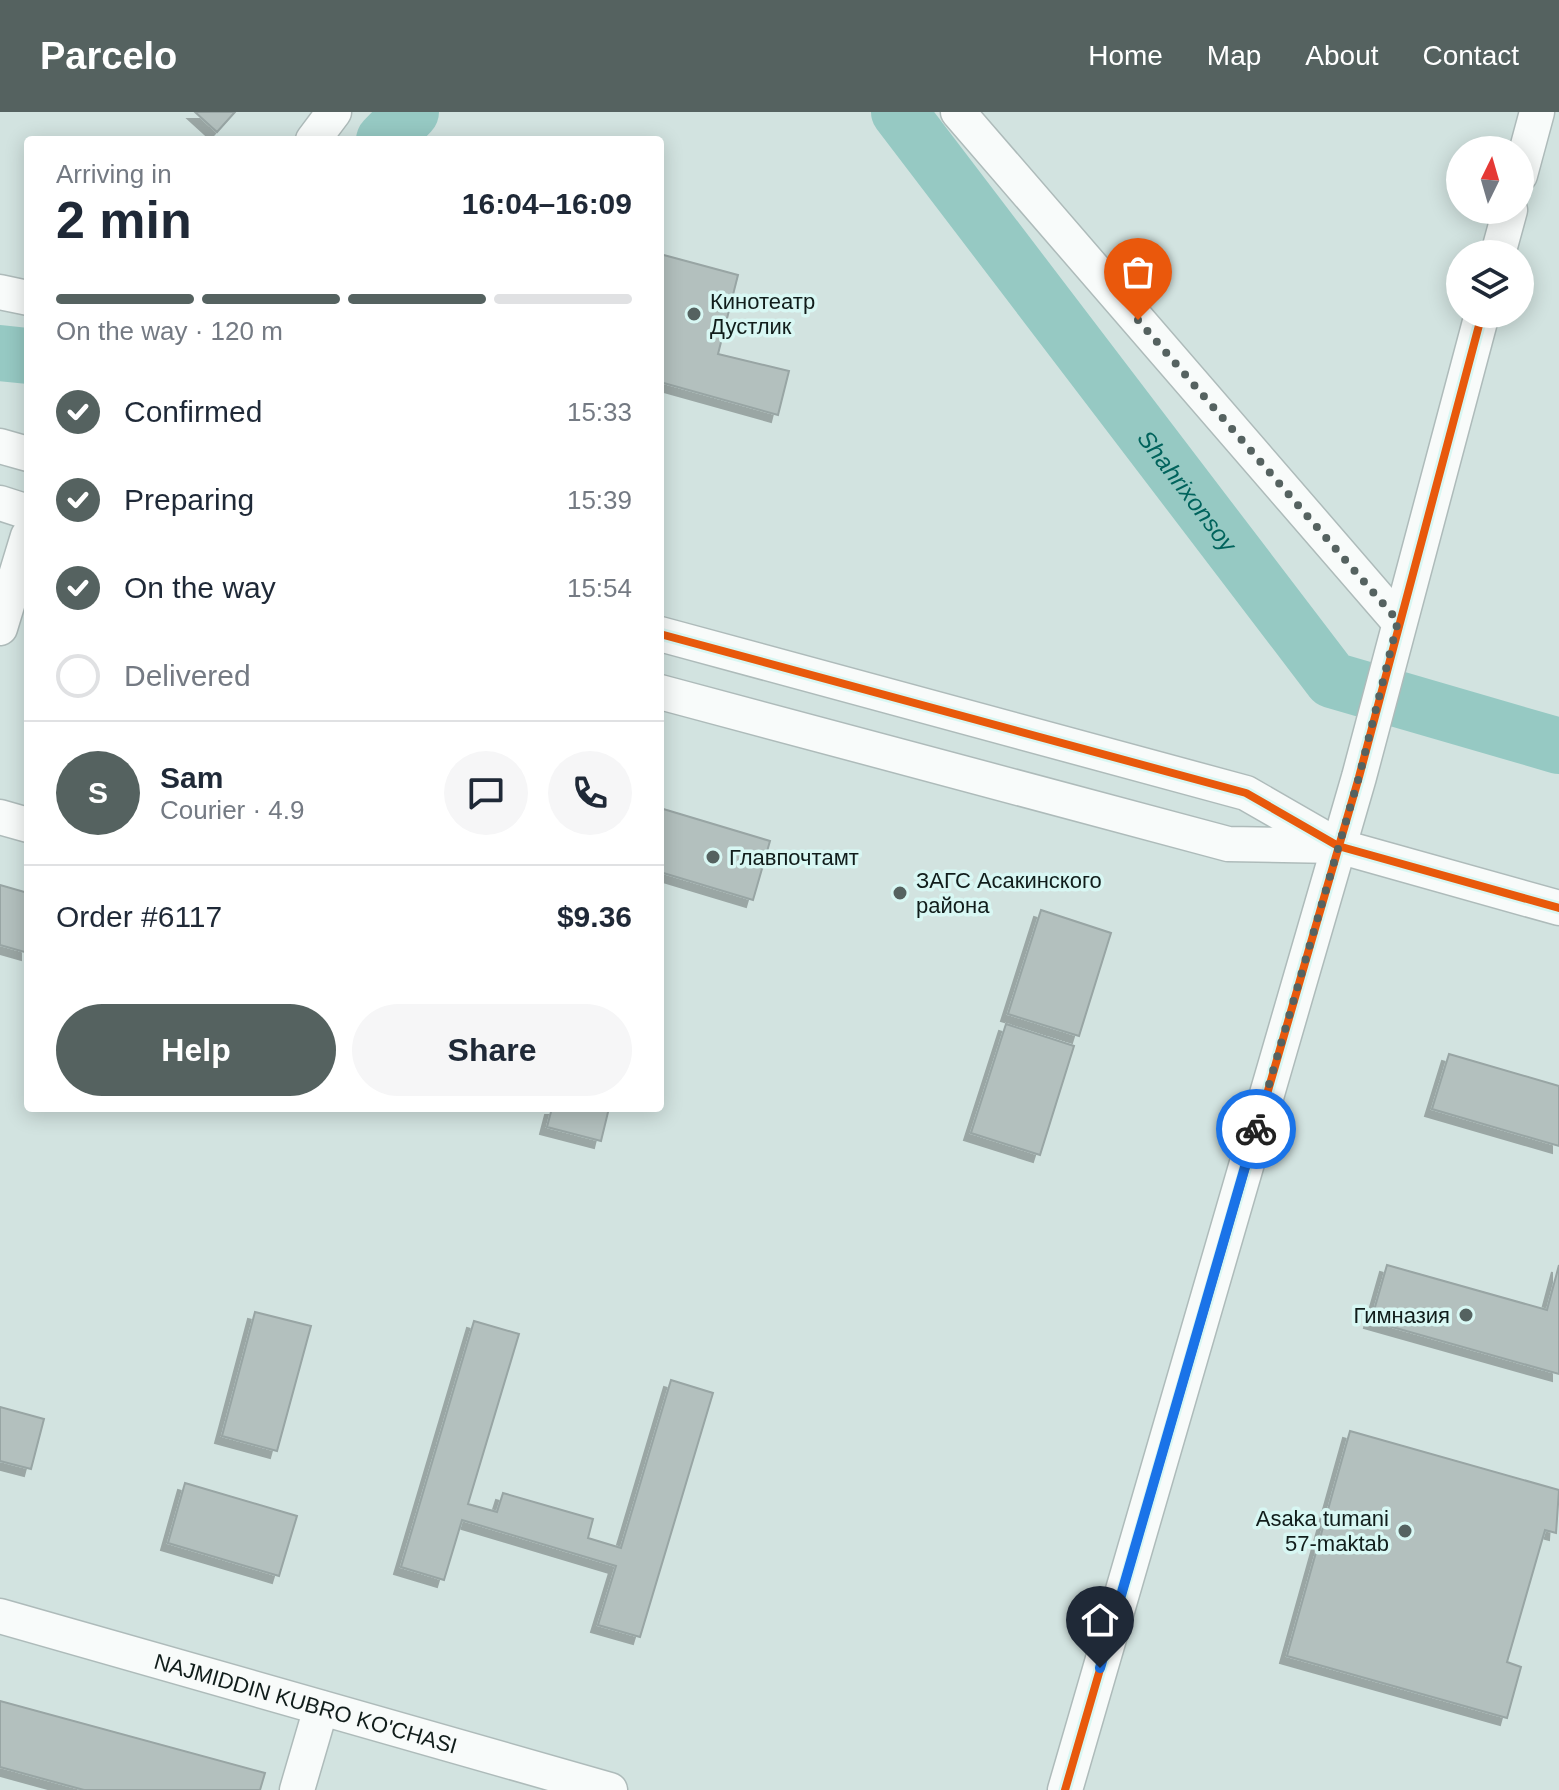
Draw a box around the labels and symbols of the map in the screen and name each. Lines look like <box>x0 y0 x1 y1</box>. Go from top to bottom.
north arrow <box>1446 136 1534 224</box>
pin <box>1104 238 1172 320</box>
place label: Кинотеатр Дустлик <box>710 289 815 339</box>
marker: Кинотеатр Дустлик <box>685 305 703 323</box>
water label: Shahrixonsoy <box>1133 425 1244 558</box>
place label: Главпочтамт <box>729 845 859 870</box>
marker: Главпочтамт <box>704 848 722 866</box>
place label: ЗАГС Асакинского района <box>916 868 1102 918</box>
marker: ЗАГС Асакинского района <box>891 884 909 902</box>
courier <box>1216 1089 1296 1169</box>
place label: Гимназия <box>1353 1303 1450 1328</box>
marker: Гимназия <box>1457 1306 1475 1324</box>
place label: Asaka tumani 57-maktab <box>1256 1506 1389 1556</box>
marker: Asaka tumani 57-maktab <box>1396 1522 1414 1540</box>
pin <box>1066 1586 1134 1668</box>
street label: NAJMIDDIN KUBRO KO'CHASI <box>152 1648 460 1758</box>

